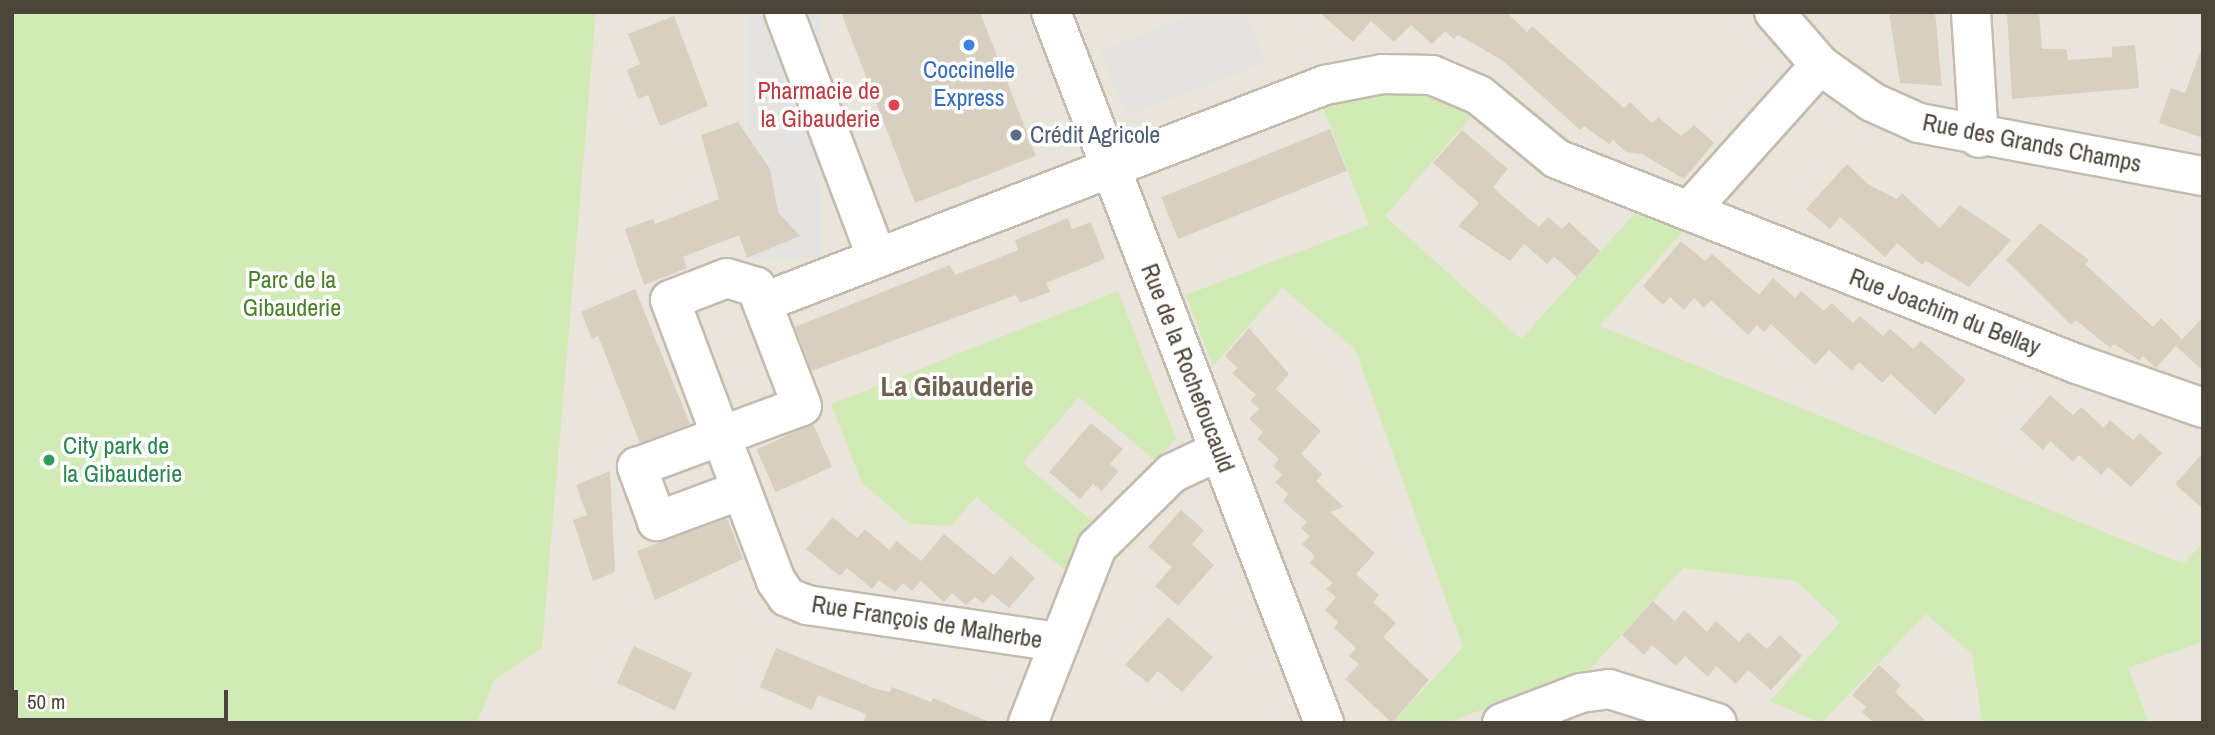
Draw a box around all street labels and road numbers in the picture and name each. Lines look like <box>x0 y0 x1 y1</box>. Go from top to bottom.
street label: Rue des Grands Champs <box>1920 108 2144 178</box>
street label: Rue de la Rochefoucauld <box>1135 260 1241 476</box>
street label: Rue Joachim du Bellay <box>1845 262 2045 362</box>
street label: Rue François de Malherbe <box>810 590 1044 654</box>

